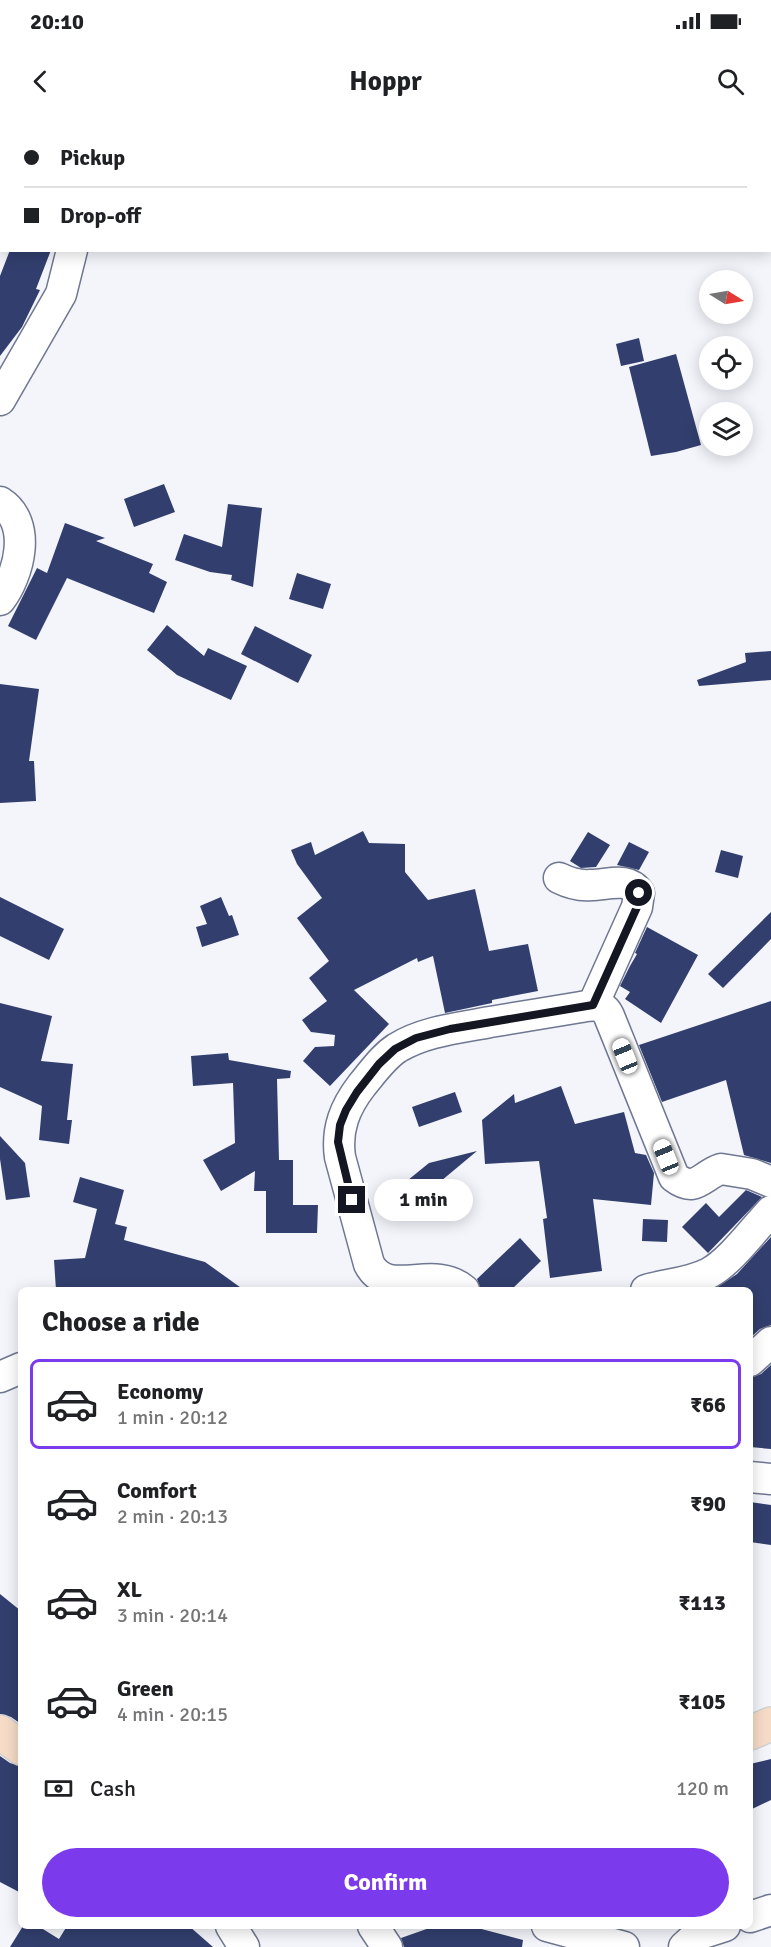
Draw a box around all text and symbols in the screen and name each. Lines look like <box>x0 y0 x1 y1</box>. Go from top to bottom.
text: 20:10 <box>30 8 84 35</box>
icon: back <box>24 65 57 98</box>
text: Hoppr <box>349 65 422 98</box>
icon: search <box>714 65 747 98</box>
text: Pickup <box>60 144 125 171</box>
text: Drop-off <box>60 202 141 229</box>
north arrow <box>699 270 753 324</box>
map controls <box>699 270 753 456</box>
button: locate <box>699 336 753 390</box>
button: layers <box>699 402 753 456</box>
route start <box>625 879 652 906</box>
car <box>610 1036 640 1076</box>
car <box>651 1137 681 1177</box>
callout: 1 min <box>373 1179 472 1221</box>
route end <box>338 1186 365 1213</box>
text: 1 min <box>399 1187 448 1212</box>
text: Choose a ride <box>42 1306 200 1339</box>
icon: car <box>45 1377 99 1431</box>
text: Economy <box>117 1378 203 1405</box>
text: ₹66 <box>690 1391 726 1418</box>
text: 1 min · 20:12 <box>117 1405 228 1430</box>
icon: car <box>45 1476 99 1530</box>
text: Comfort <box>117 1477 197 1504</box>
text: ₹90 <box>690 1490 726 1517</box>
text: 2 min · 20:13 <box>117 1504 228 1529</box>
icon: car <box>45 1575 99 1629</box>
text: XL <box>117 1576 142 1603</box>
text: ₹113 <box>678 1589 726 1616</box>
text: 3 min · 20:14 <box>117 1603 228 1628</box>
icon: car <box>45 1674 99 1728</box>
text: Green <box>117 1675 174 1702</box>
text: ₹105 <box>678 1688 726 1715</box>
text: 4 min · 20:15 <box>117 1702 228 1727</box>
icon: cash <box>42 1772 75 1805</box>
text: Cash <box>90 1775 136 1802</box>
text: 120 m <box>676 1776 729 1801</box>
button: Confirm <box>42 1848 729 1917</box>

